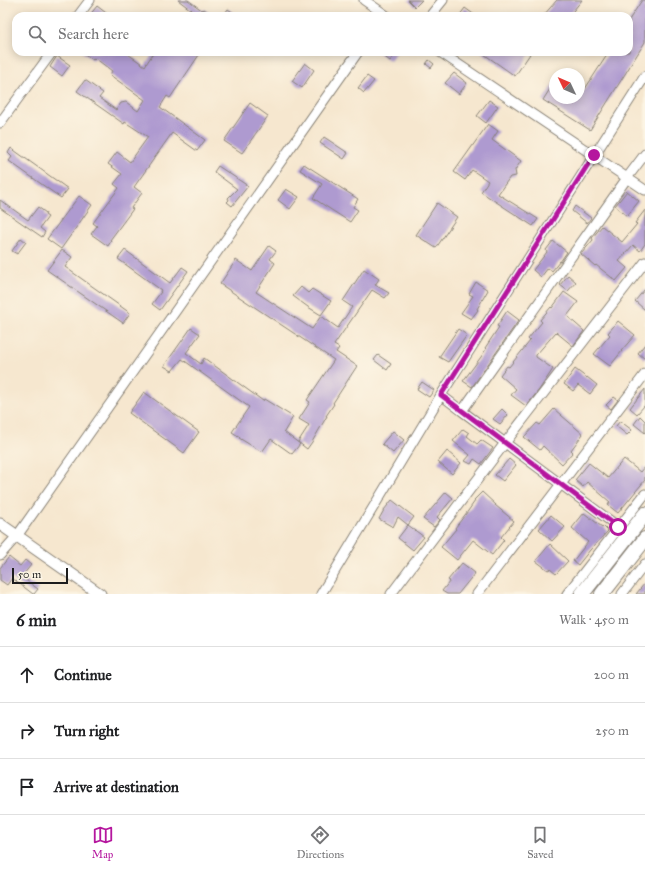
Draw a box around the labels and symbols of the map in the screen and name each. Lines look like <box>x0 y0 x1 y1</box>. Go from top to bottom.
north arrow <box>549 68 585 104</box>
route end <box>585 146 603 164</box>
route start <box>609 518 627 536</box>
scale bar <box>12 566 68 585</box>

